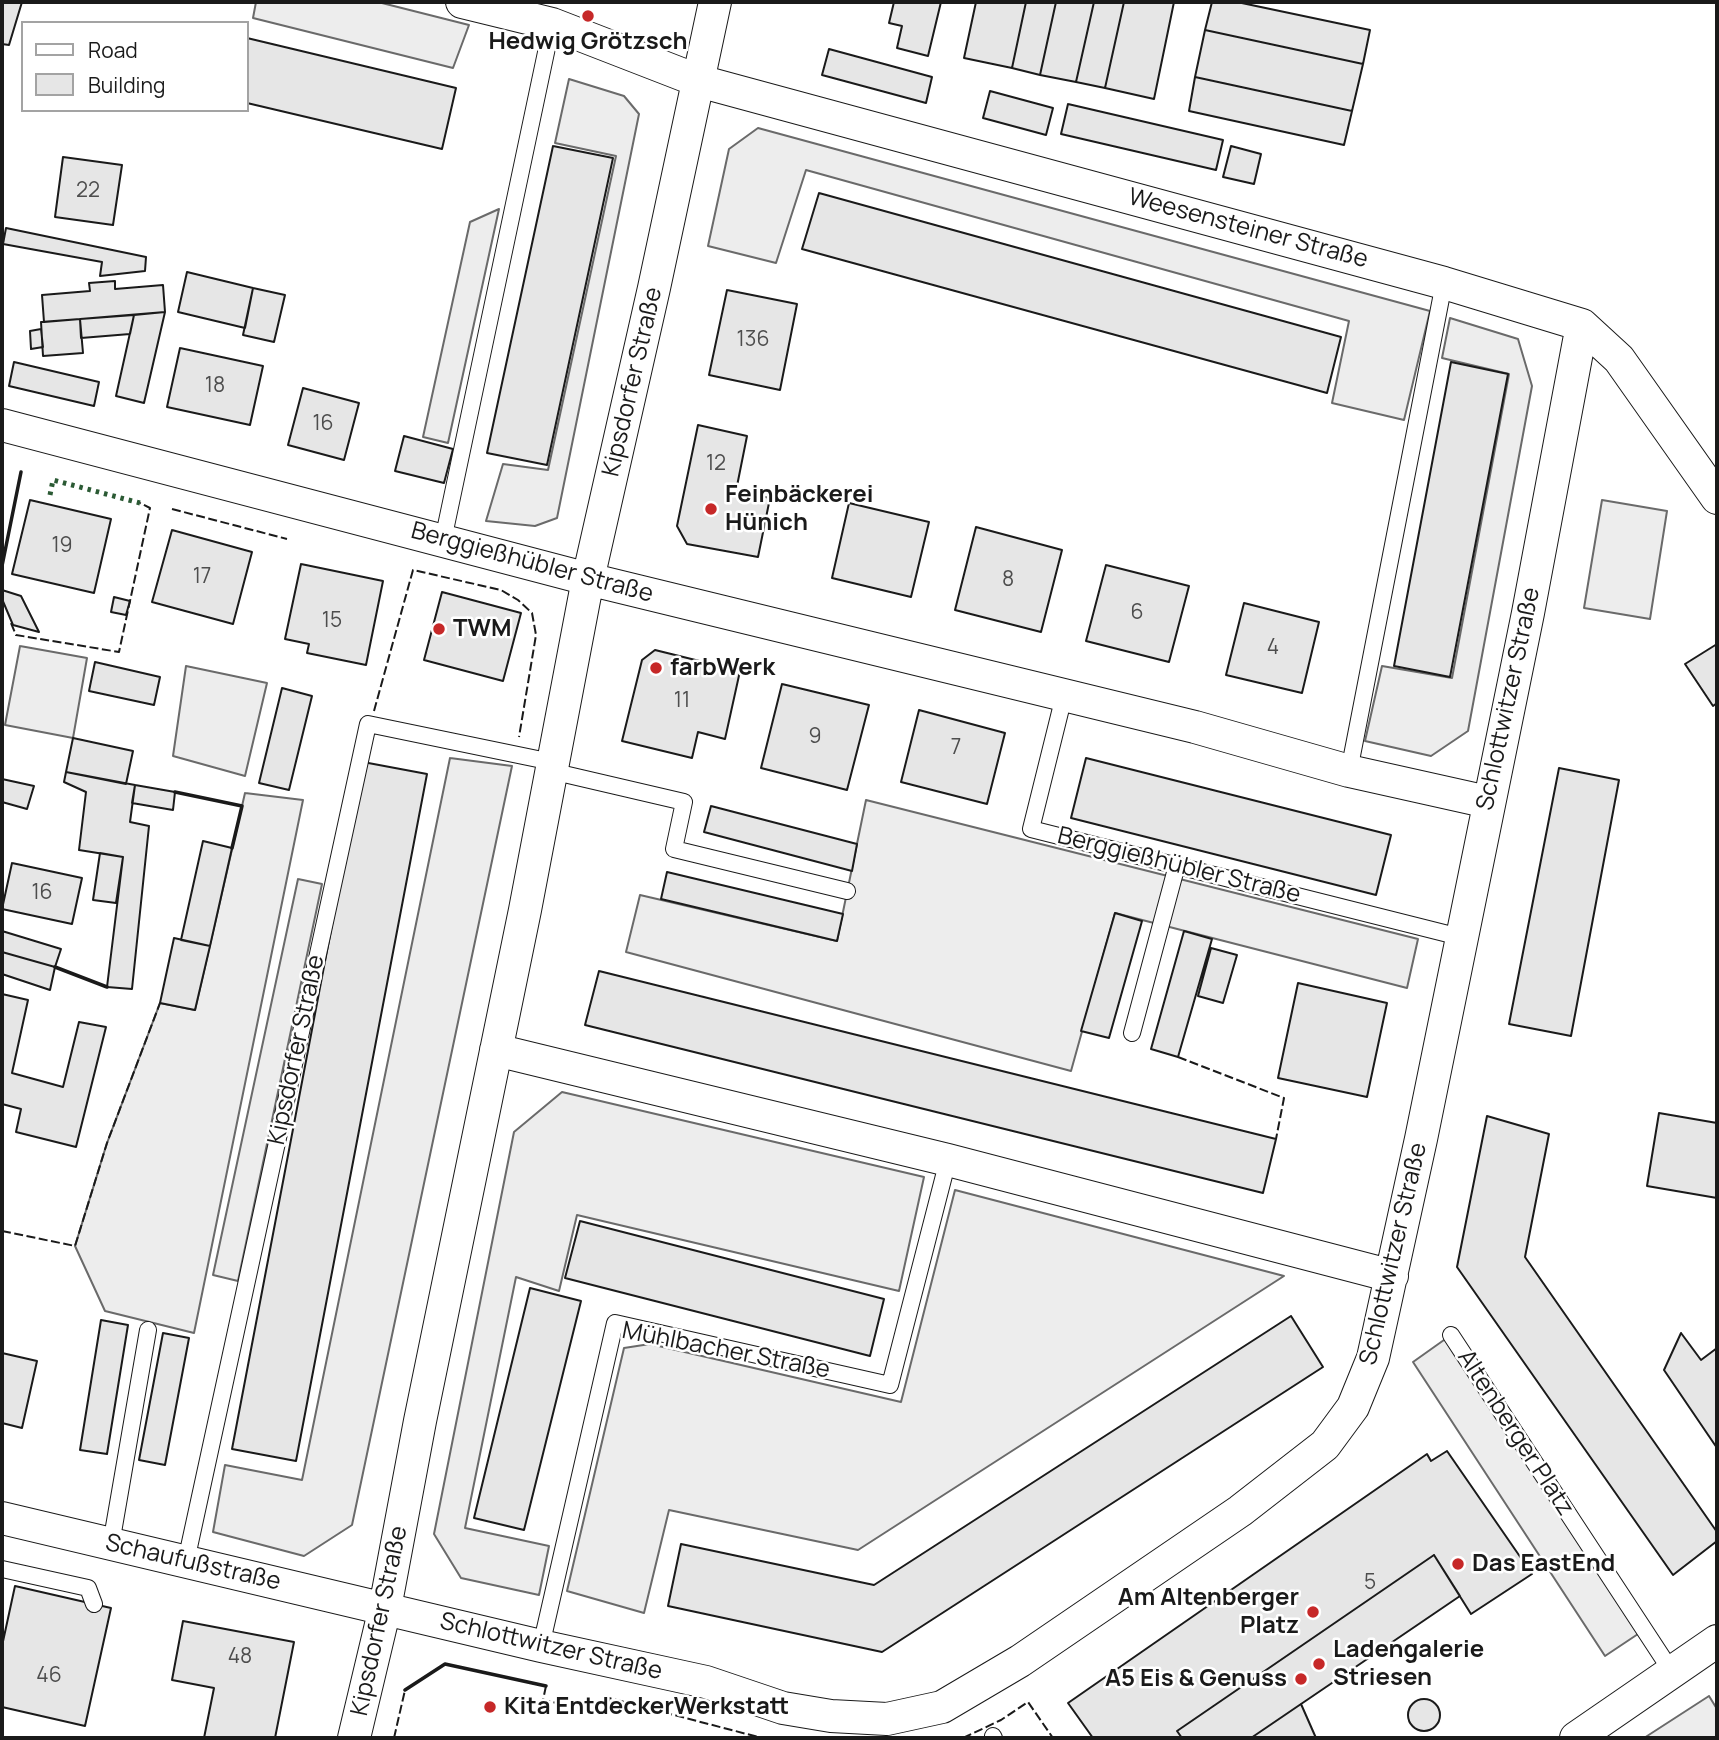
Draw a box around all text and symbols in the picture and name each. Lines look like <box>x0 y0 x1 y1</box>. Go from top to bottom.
marker: Hedwig Grötzsch <box>580 8 596 24</box>
legend <box>21 21 248 112</box>
place label: Hedwig Grötzsch <box>489 28 687 56</box>
text: Road <box>88 36 138 64</box>
text: Building <box>88 71 165 99</box>
house number: 22 <box>76 178 100 204</box>
street label: Weesensteiner Straße <box>1125 183 1371 275</box>
street label: Kipsdorfer Straße <box>597 285 669 479</box>
house number: 136 <box>737 327 769 353</box>
house number: 18 <box>205 373 225 399</box>
house number: 16 <box>312 411 334 437</box>
house number: 12 <box>706 451 726 477</box>
place label: Feinbäckerei Hünich <box>725 481 873 537</box>
marker: Feinbäckerei Hünich <box>703 501 719 517</box>
street label: Berggießhübler Straße <box>408 517 656 609</box>
house number: 19 <box>51 533 73 559</box>
house number: 17 <box>193 564 211 590</box>
house number: 8 <box>1002 567 1014 593</box>
street label: Schlottwitzer Straße <box>1471 585 1547 813</box>
house number: 6 <box>1130 600 1144 626</box>
house number: 15 <box>322 608 342 634</box>
place label: TWM <box>453 615 511 643</box>
marker: TWM <box>431 621 447 637</box>
house number: 4 <box>1267 635 1279 661</box>
place label: farbWerk <box>670 654 775 682</box>
marker: farbWerk <box>648 660 664 676</box>
house number: 11 <box>674 688 690 714</box>
house number: 9 <box>808 724 822 750</box>
house number: 7 <box>951 735 961 761</box>
street label: Berggießhübler Straße <box>1055 822 1303 910</box>
house number: 16 <box>31 880 53 906</box>
street label: Kipsdorfer Straße <box>263 952 331 1148</box>
street label: Schlottwitzer Straße <box>1354 1140 1434 1368</box>
street label: Mühlbacher Straße <box>620 1317 832 1385</box>
street label: Altenberger Platz <box>1451 1345 1579 1521</box>
street label: Kipsdorfer Straße <box>346 1523 414 1719</box>
street label: Schaufußstraße <box>102 1529 284 1597</box>
place label: Das EastEnd <box>1472 1550 1615 1578</box>
marker: Das EastEnd <box>1450 1556 1466 1572</box>
house number: 5 <box>1364 1570 1376 1596</box>
place label: Am Altenberger Platz <box>1118 1584 1299 1640</box>
marker: Am Altenberger Platz <box>1305 1604 1321 1620</box>
street label: Schlottwitzer Straße <box>437 1607 665 1687</box>
place label: Ladengalerie Striesen <box>1333 1636 1484 1692</box>
house number: 48 <box>228 1644 252 1670</box>
marker: Ladengalerie Striesen <box>1311 1656 1327 1672</box>
house number: 46 <box>36 1663 62 1689</box>
place label: A5 Eis & Genuss <box>1105 1665 1287 1693</box>
marker: A5 Eis & Genuss <box>1293 1671 1309 1687</box>
place label: Kita EntdeckerWerkstatt <box>504 1693 789 1721</box>
marker: Kita EntdeckerWerkstatt <box>482 1699 498 1715</box>

